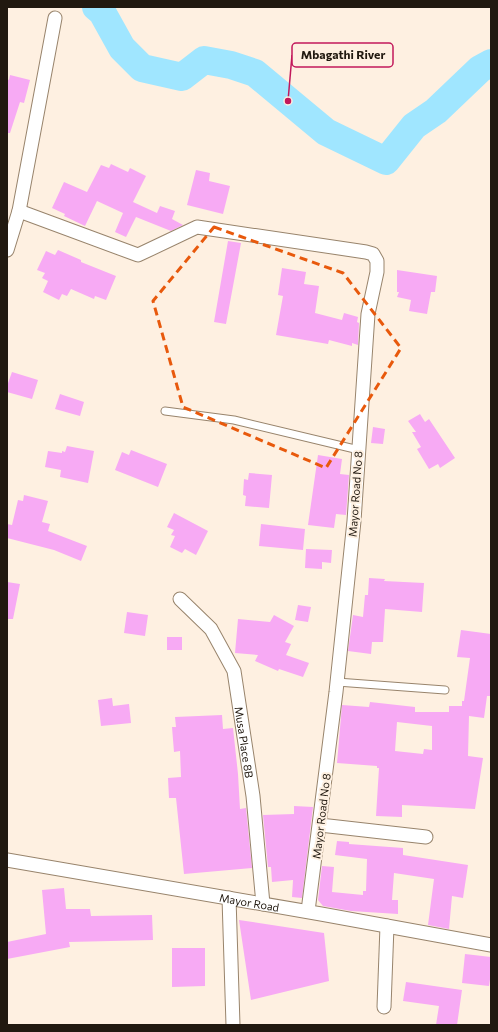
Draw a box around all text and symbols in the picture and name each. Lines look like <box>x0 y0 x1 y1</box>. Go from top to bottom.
callout: Mbagathi River <box>292 43 393 67</box>
text: Mbagathi River <box>301 47 385 61</box>
street label: Mayor Road No 8 <box>346 450 365 537</box>
street label: Musa Place 8B <box>233 705 257 779</box>
street label: Mayor Road No 8 <box>309 772 333 860</box>
street label: Mayor Road <box>219 890 280 913</box>

